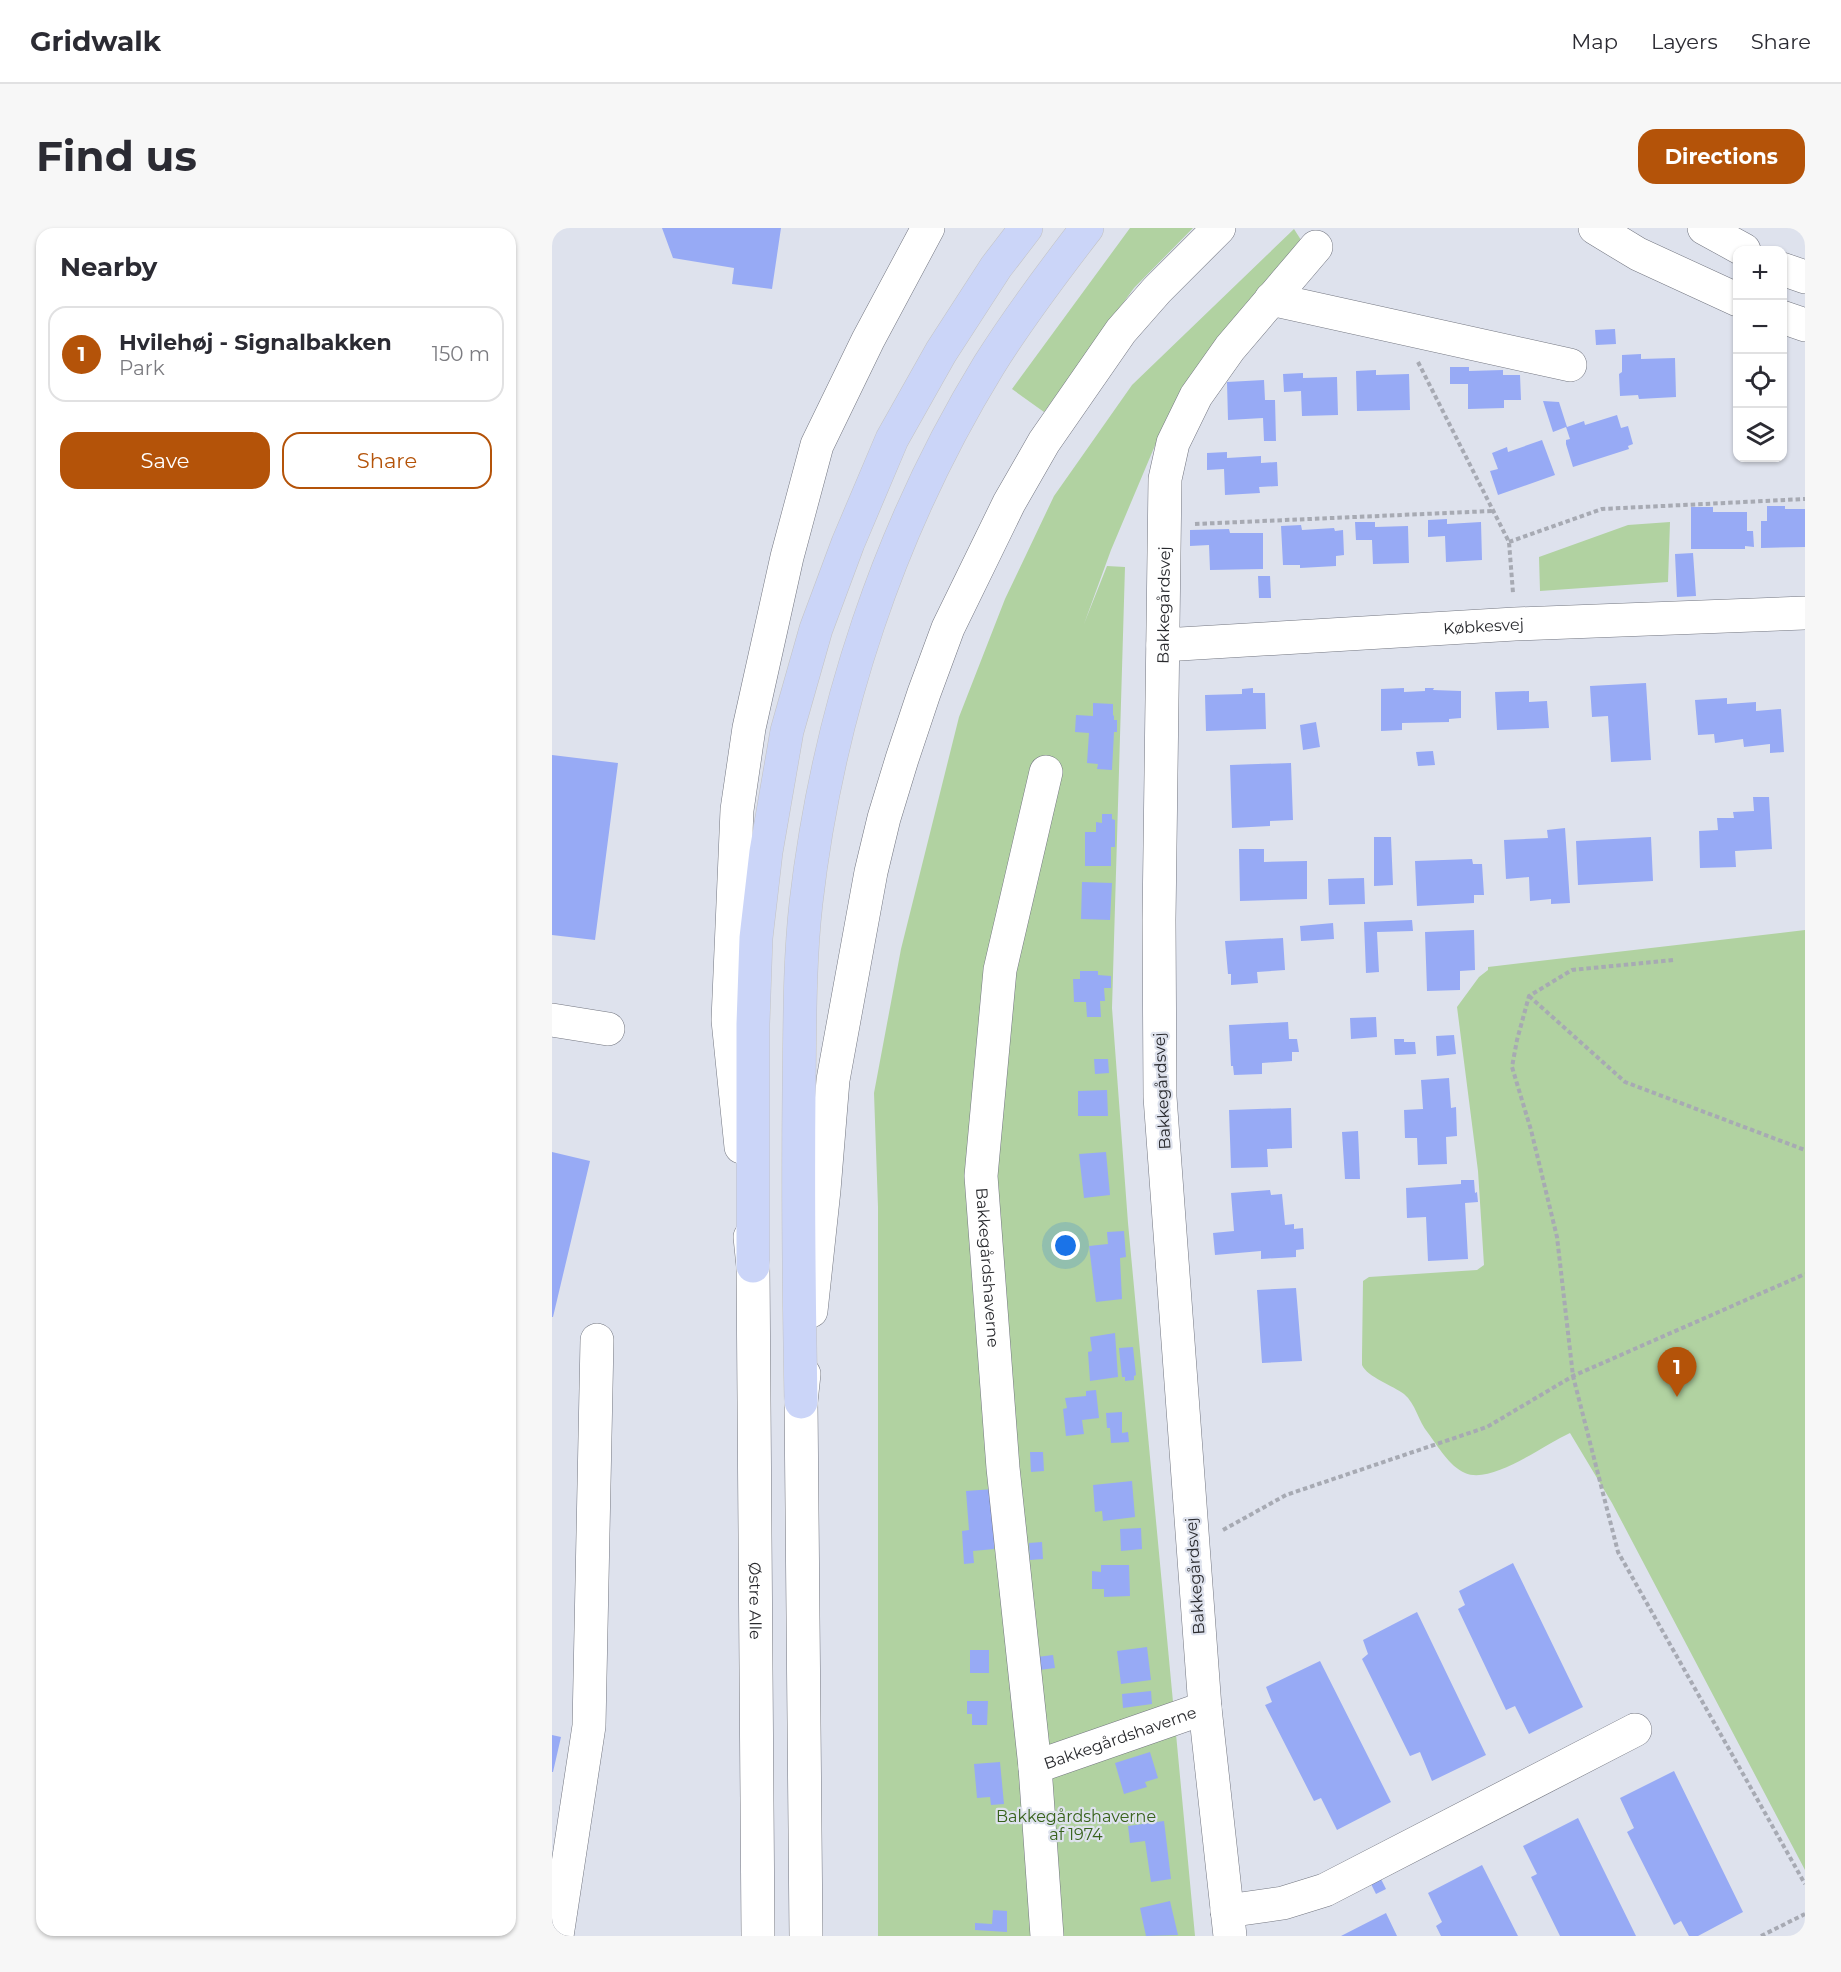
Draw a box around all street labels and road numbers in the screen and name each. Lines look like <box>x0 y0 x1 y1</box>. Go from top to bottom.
street label: Bakkegårdsvej <box>1153 546 1174 664</box>
street label: Købkesvej <box>1443 614 1524 638</box>
street label: Bakkegårdsvej <box>1149 1032 1175 1150</box>
street label: Bakkegårdshaverne <box>972 1187 1003 1348</box>
street label: Bakkegårdsvej <box>1181 1517 1209 1635</box>
street label: Østre Alle <box>746 1562 765 1640</box>
street label: Bakkegårdshaverne <box>1041 1702 1199 1773</box>

